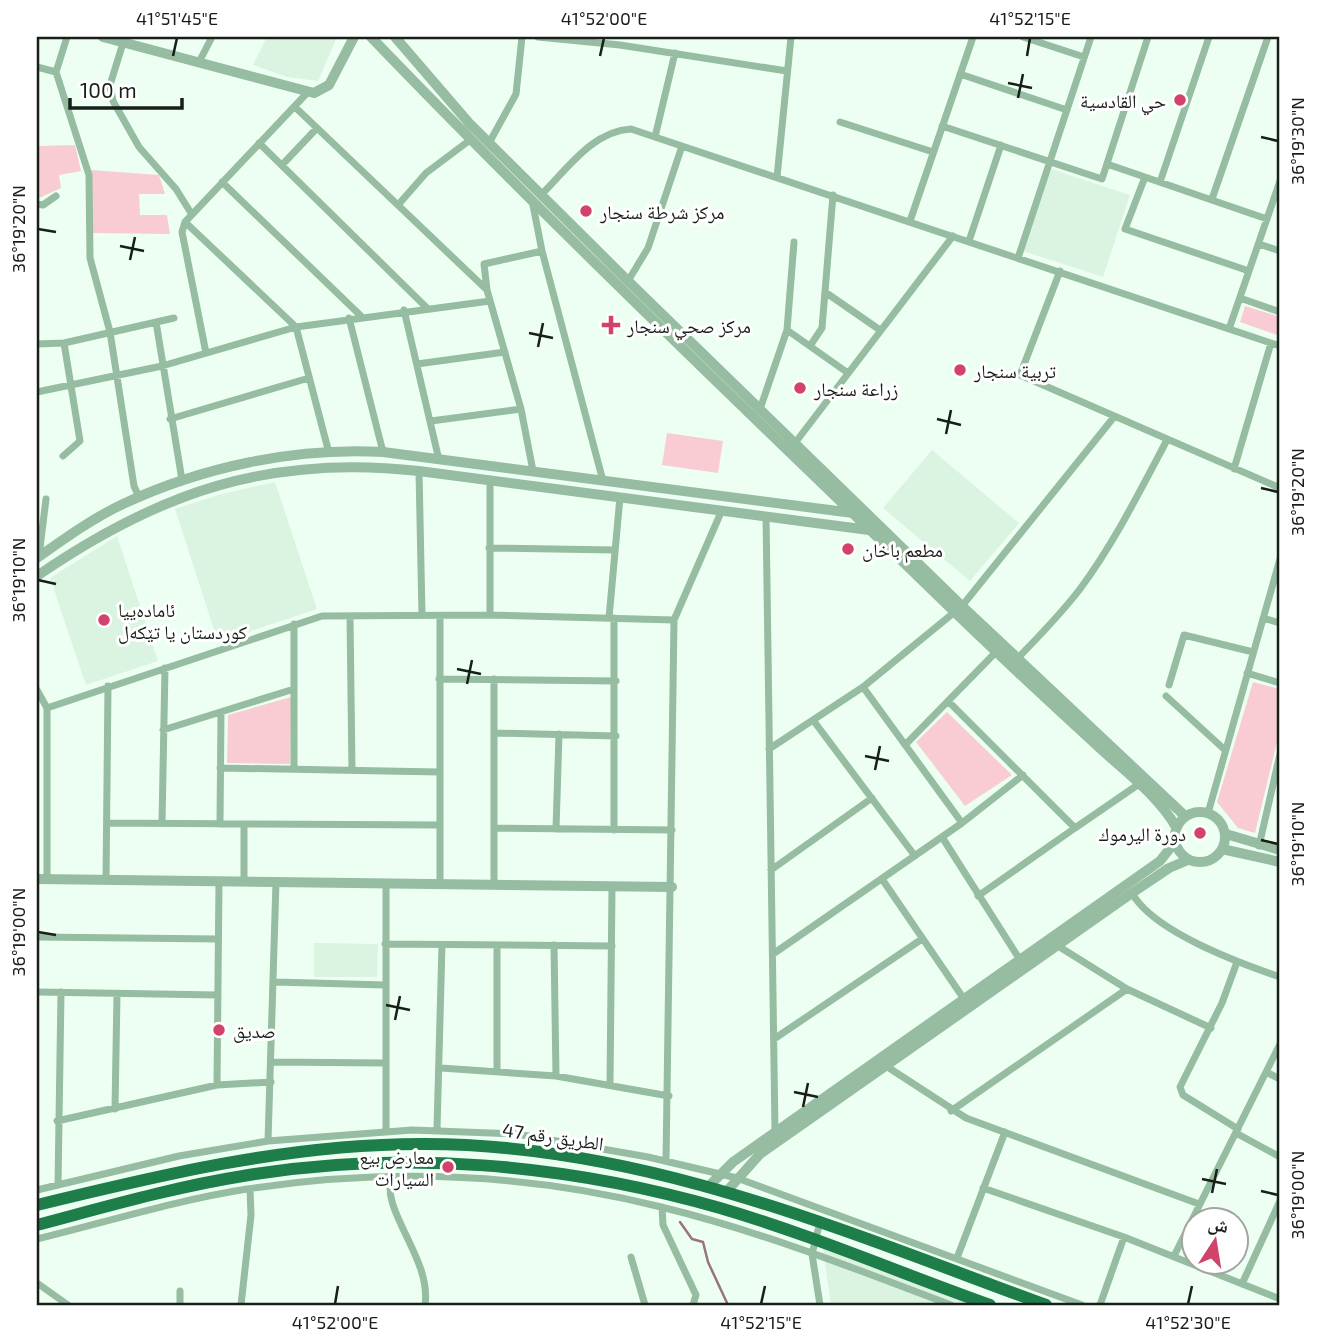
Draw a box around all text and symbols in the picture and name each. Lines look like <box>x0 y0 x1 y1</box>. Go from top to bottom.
text: 41°51'45"E <box>136 7 218 29</box>
text: 41°52'00"E <box>561 7 647 29</box>
text: 41°52'15"E <box>989 7 1071 29</box>
scale bar <box>70 66 182 110</box>
text: 100 m <box>80 77 137 102</box>
place label: حي القادسية <box>1080 89 1166 116</box>
marker: حي القادسية <box>1172 92 1188 108</box>
text: 36°19'30"N <box>1286 97 1308 185</box>
text: 36°19'20"N <box>7 185 29 273</box>
place label: مركز شرطة سنجار <box>599 200 725 224</box>
marker: مركز شرطة سنجار <box>578 203 594 219</box>
place label: مركز صحي سنجار <box>626 314 751 341</box>
marker: مركز صحي سنجار <box>601 315 621 335</box>
place label: تربية سنجار <box>973 359 1056 383</box>
marker: تربية سنجار <box>952 362 968 378</box>
place label: زراعة سنجار <box>813 377 898 401</box>
marker: زراعة سنجار <box>792 380 808 396</box>
text: 36°19'20"N <box>1286 448 1308 536</box>
text: 36°19'10"N <box>7 537 29 623</box>
place label: مطعم باخان <box>862 538 943 563</box>
marker: مطعم باخان <box>840 541 856 557</box>
place label: ئامادەییا کوردستان یا تێکەل <box>118 598 247 644</box>
marker: ئامادەییا کوردستان یا تێکەل <box>96 612 112 628</box>
text: 36°19'10"N <box>1286 801 1308 887</box>
place label: دورة اليرموك <box>1099 822 1186 846</box>
marker: دورة اليرموك <box>1192 825 1208 841</box>
text: 36°19'00"N <box>7 888 29 976</box>
place label: صديق <box>233 1019 276 1043</box>
marker: صديق <box>211 1022 227 1038</box>
street label: الطريق رقم 47 <box>501 1118 605 1156</box>
place label: معارض بيع السيارات <box>359 1145 434 1191</box>
text: 36°19'00"N <box>1286 1151 1308 1239</box>
marker: معارض بيع السيارات <box>440 1159 456 1175</box>
north arrow <box>1180 1206 1250 1276</box>
text: ش <box>1206 1211 1231 1238</box>
text: 41°52'00"E <box>292 1311 378 1333</box>
text: 41°52'15"E <box>720 1311 802 1333</box>
text: 41°52'30"E <box>1145 1311 1231 1333</box>

